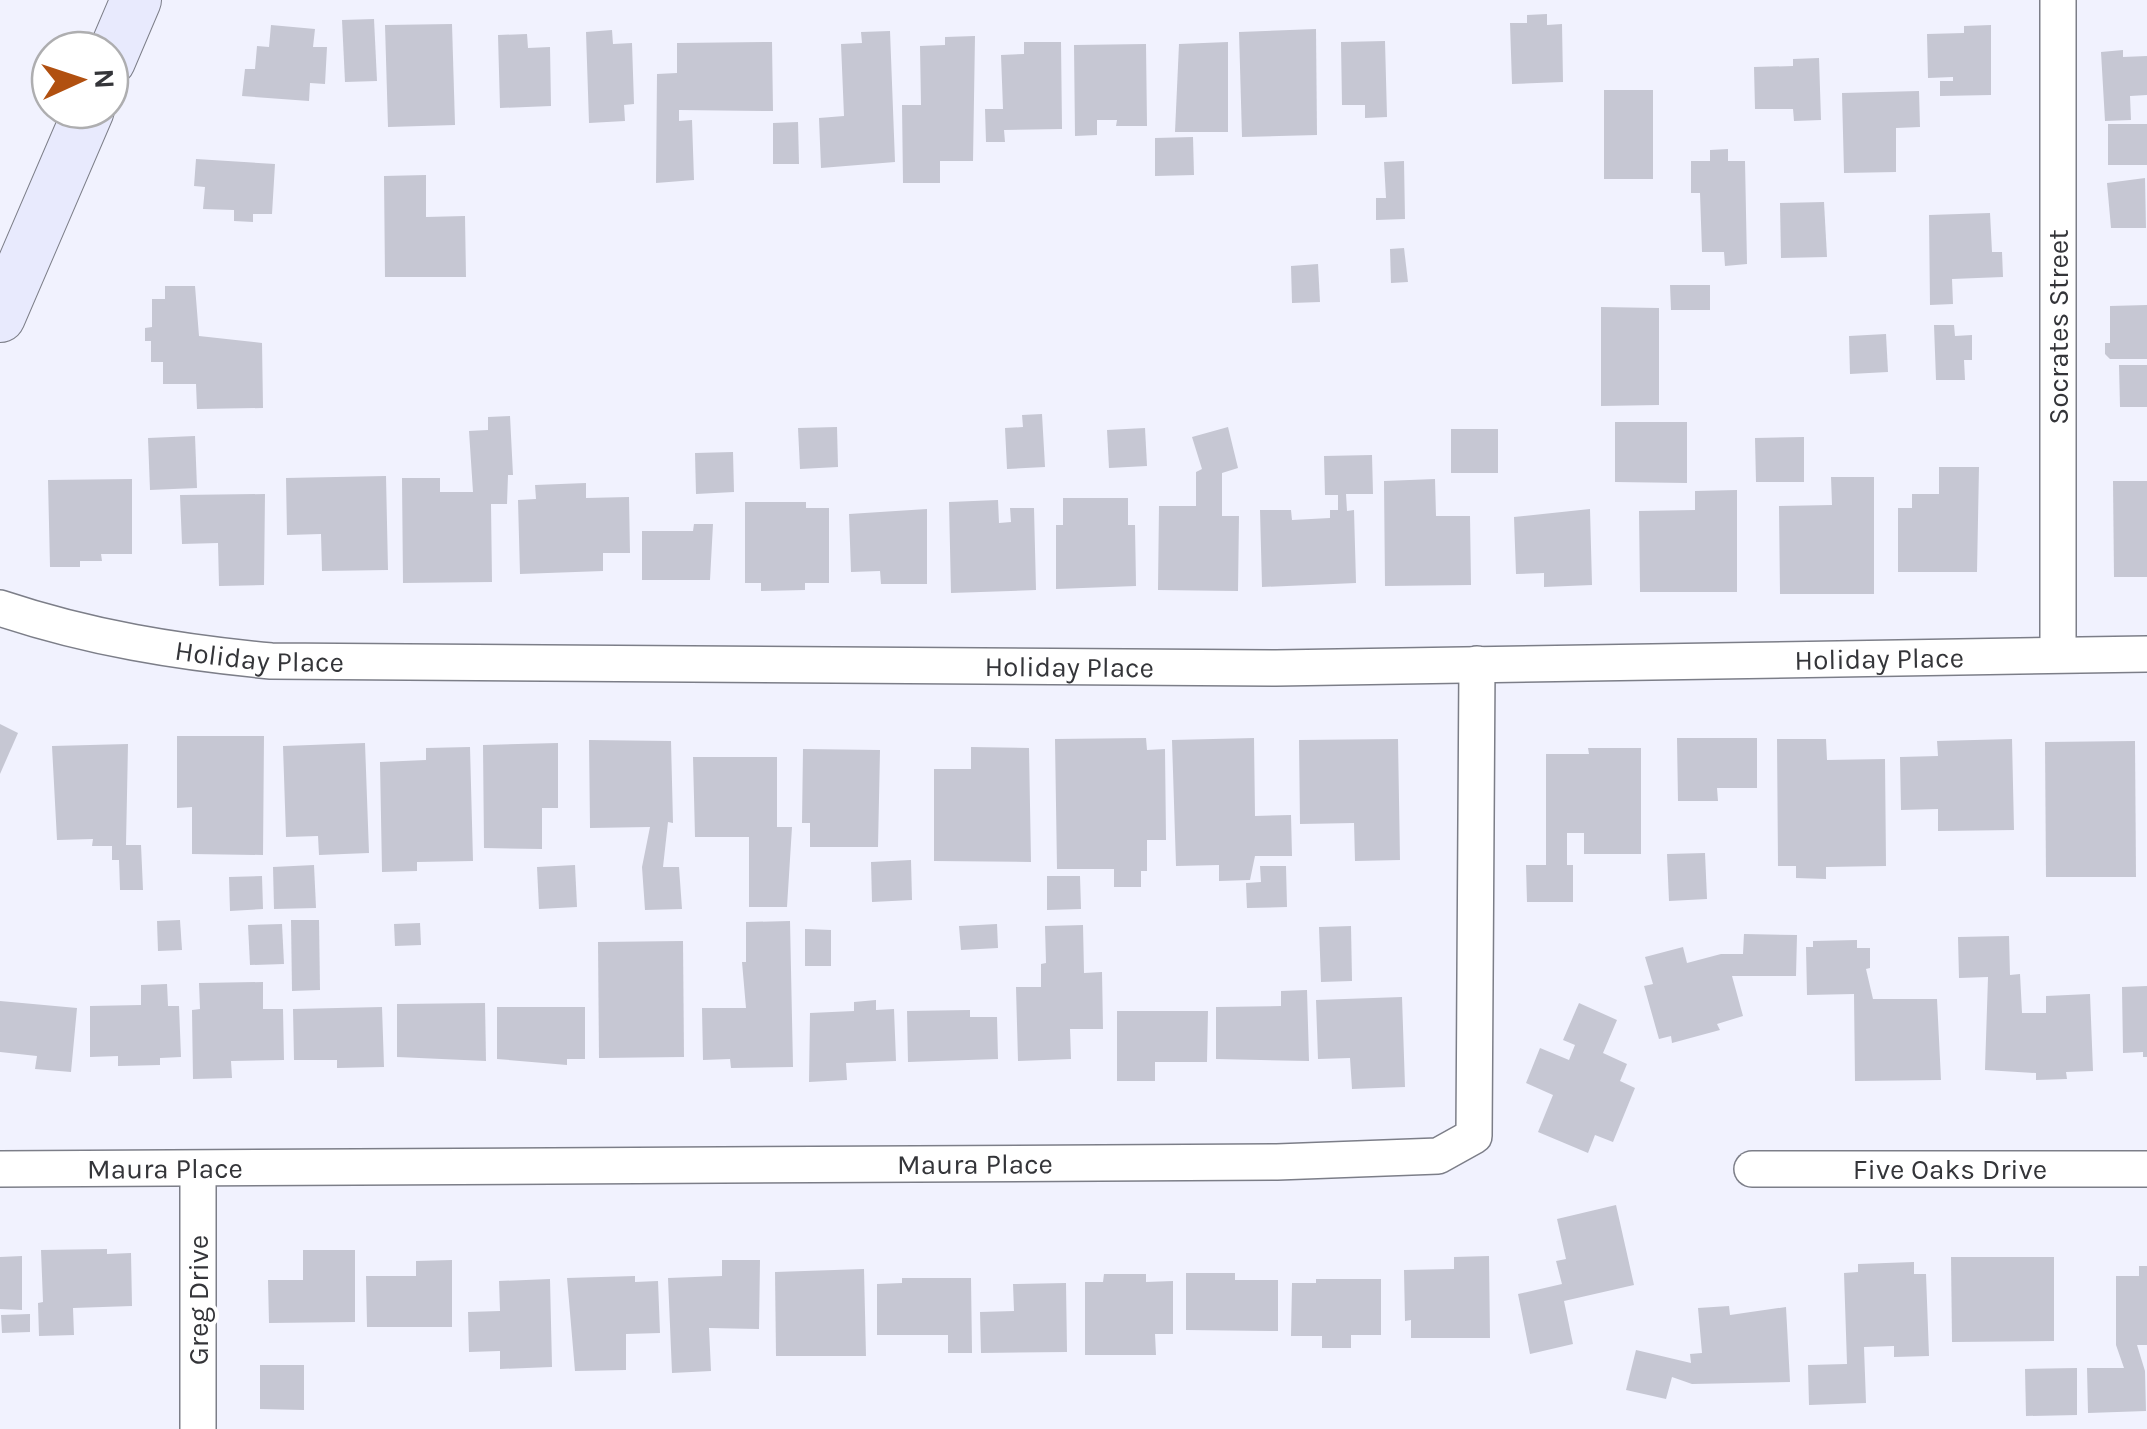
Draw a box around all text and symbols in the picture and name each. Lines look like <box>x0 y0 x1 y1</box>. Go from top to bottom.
north arrow <box>30 30 130 130</box>
text: N <box>87 68 121 90</box>
street label: Socrates Street <box>2042 229 2075 425</box>
street label: Holiday Place <box>173 633 344 678</box>
street label: Holiday Place <box>1794 640 1964 676</box>
street label: Holiday Place <box>984 649 1154 684</box>
street label: Maura Place <box>897 1147 1053 1181</box>
street label: Maura Place <box>87 1151 243 1185</box>
street label: Five Oaks Drive <box>1853 1153 2047 1186</box>
street label: Greg Drive <box>182 1235 215 1365</box>

